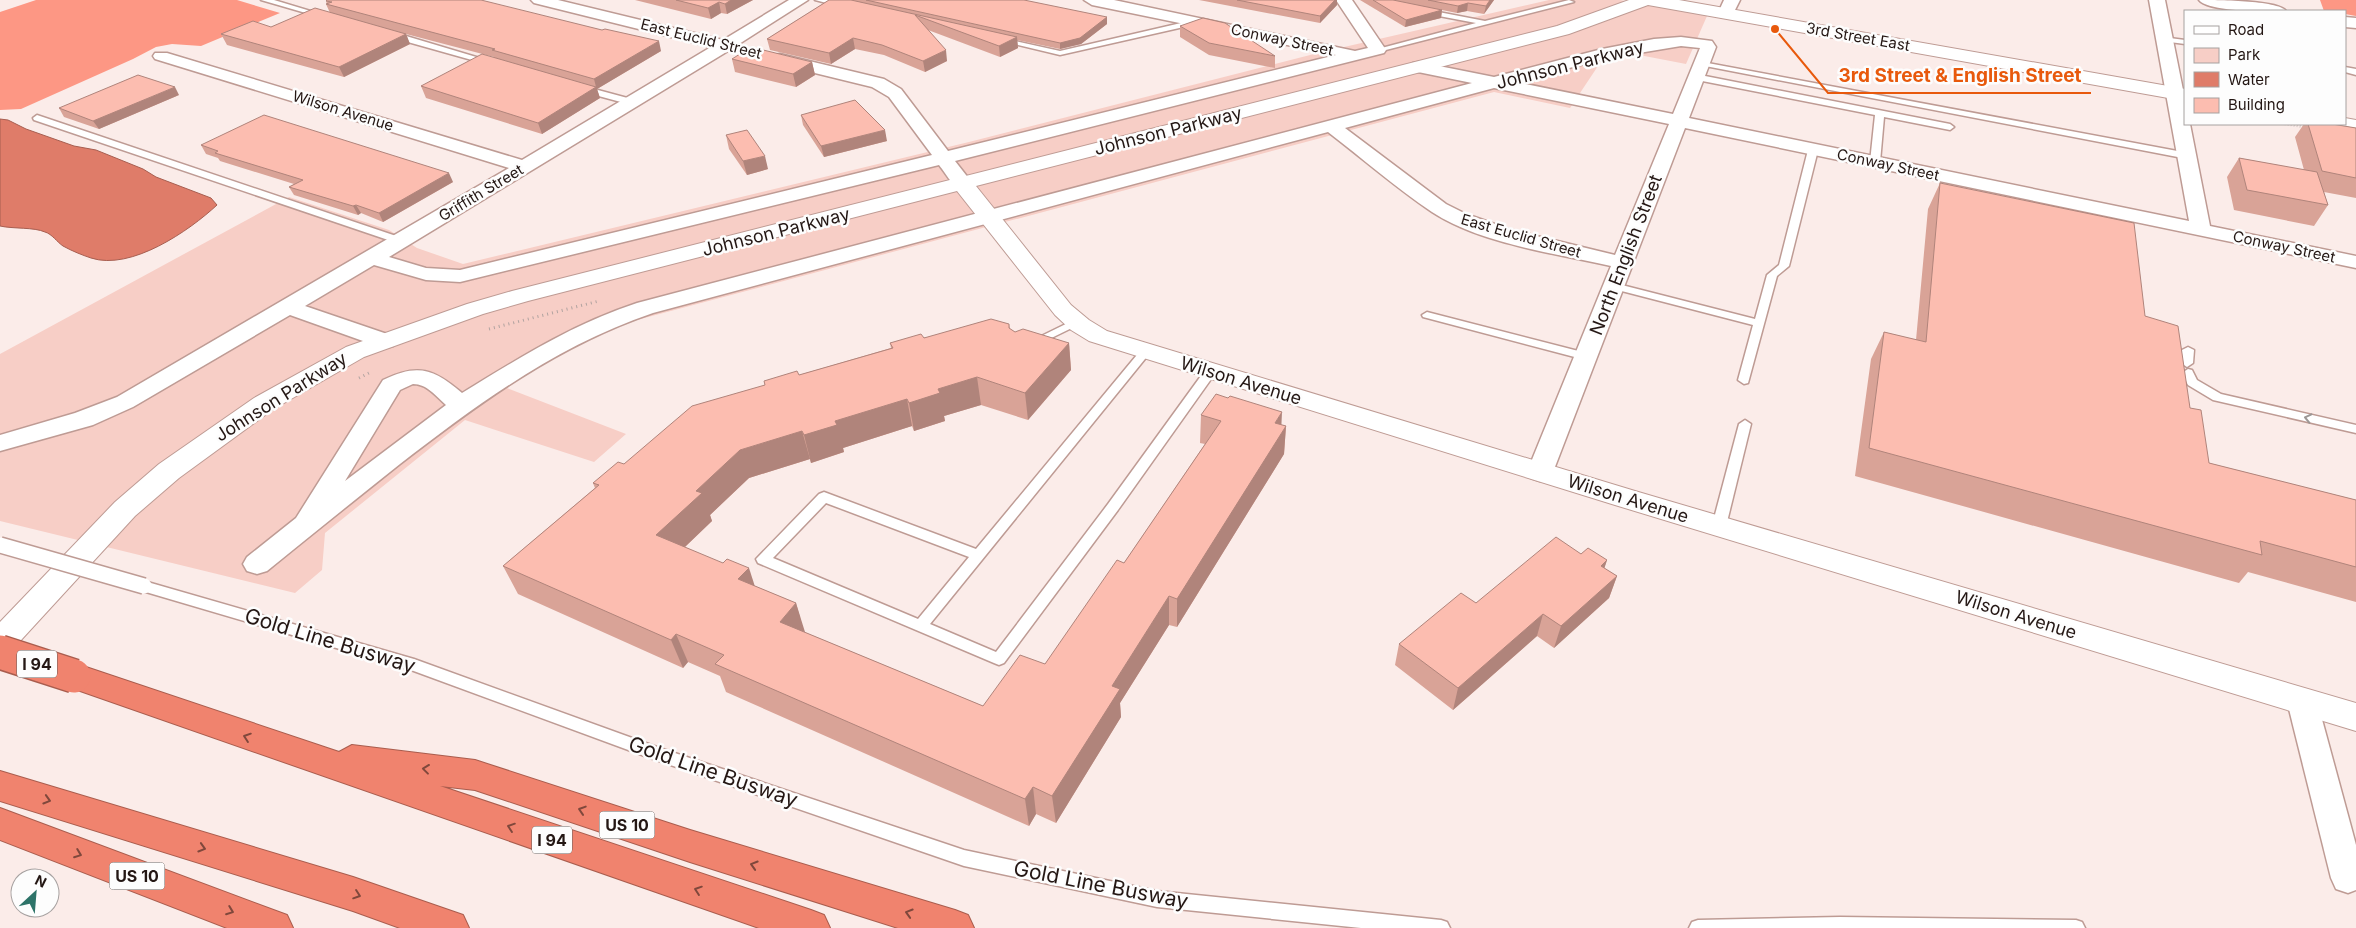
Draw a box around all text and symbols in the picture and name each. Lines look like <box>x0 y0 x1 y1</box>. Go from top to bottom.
legend <box>2184 10 2346 125</box>
street label: East Euclid Street <box>639 14 764 63</box>
street label: 3rd Street East <box>1805 18 1911 55</box>
street label: Conway Street <box>1229 19 1335 60</box>
text: Road <box>2228 20 2264 39</box>
street label: Johnson Parkway <box>1494 36 1646 93</box>
text: Park <box>2228 45 2261 64</box>
callout: 3rd Street & English Street <box>1828 59 2091 93</box>
text: 3rd Street & English Street <box>1839 64 2082 87</box>
text: Water <box>2228 70 2270 89</box>
street label: Wilson Avenue <box>290 86 396 135</box>
text: Building <box>2228 95 2285 114</box>
street label: Johnson Parkway <box>1092 102 1244 159</box>
street label: Conway Street <box>1835 144 1941 185</box>
street label: Griffith Street <box>435 160 527 225</box>
street label: North English Street <box>1585 171 1666 338</box>
street label: Johnson Parkway <box>700 203 852 260</box>
street label: East Euclid Street <box>1459 209 1583 262</box>
street label: Conway Street <box>2231 226 2337 267</box>
street label: Johnson Parkway <box>211 348 351 446</box>
street label: Wilson Avenue <box>1178 352 1304 409</box>
one-way arrow <box>2304 413 2313 424</box>
street label: Wilson Avenue <box>1565 470 1691 527</box>
street label: Wilson Avenue <box>1953 586 2079 643</box>
street label: Gold Line Busway <box>242 603 419 678</box>
road number: I 94 <box>17 651 57 678</box>
street label: Gold Line Busway <box>625 731 801 812</box>
one-way arrow <box>243 733 252 743</box>
one-way arrow <box>421 764 429 775</box>
one-way arrow <box>42 794 50 804</box>
one-way arrow <box>579 806 587 816</box>
road number: US 10 <box>600 812 654 838</box>
one-way arrow <box>507 822 516 832</box>
road number: I 94 <box>532 826 572 854</box>
one-way arrow <box>197 842 206 852</box>
one-way arrow <box>73 847 82 858</box>
street label: Gold Line Busway <box>1012 855 1191 914</box>
one-way arrow <box>750 861 758 871</box>
road number: US 10 <box>110 862 164 889</box>
north arrow <box>10 868 60 918</box>
text: N <box>32 871 49 891</box>
one-way arrow <box>695 886 703 896</box>
one-way arrow <box>353 890 361 900</box>
one-way arrow <box>225 905 234 915</box>
one-way arrow <box>905 909 913 919</box>

